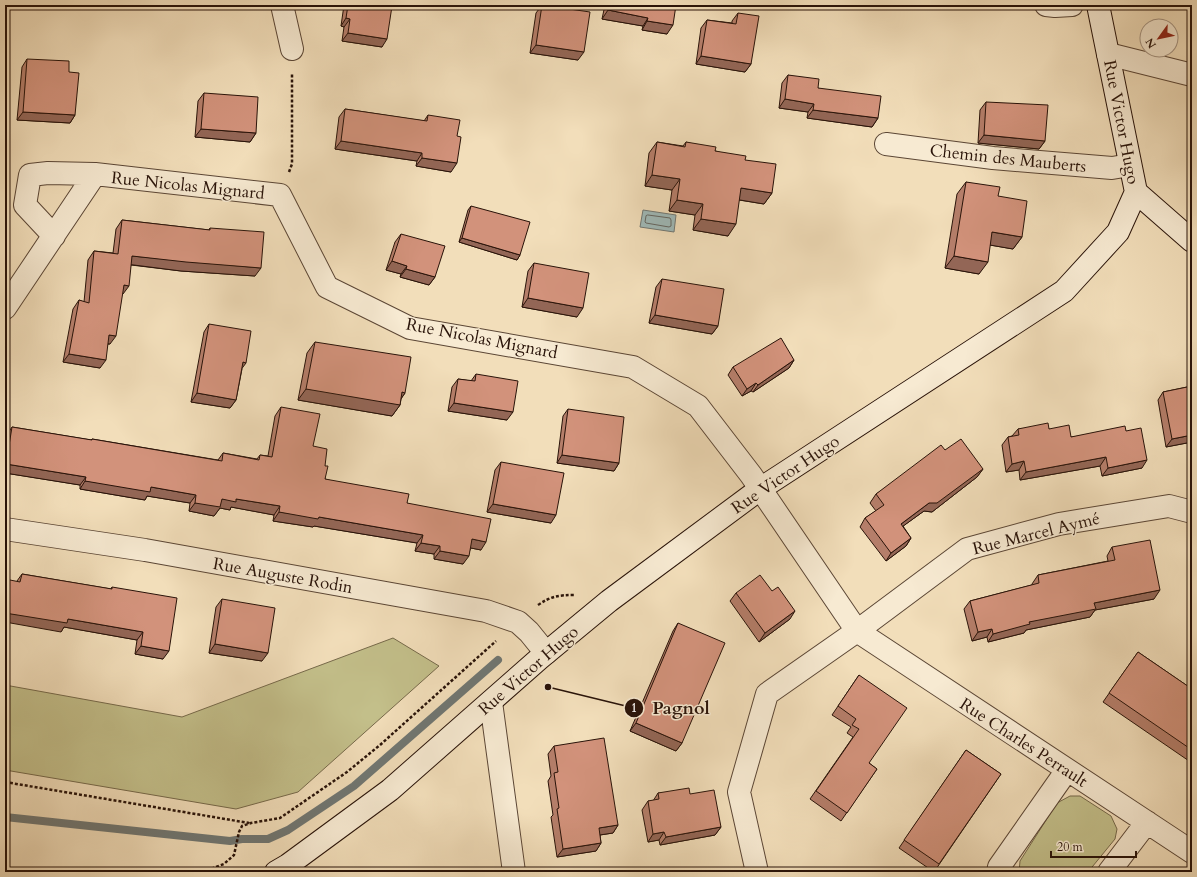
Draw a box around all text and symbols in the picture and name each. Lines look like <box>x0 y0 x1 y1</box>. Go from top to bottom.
north arrow <box>1139 18 1179 58</box>
text: N <box>1142 35 1160 51</box>
street label: Rue Victor Hugo <box>1098 58 1145 186</box>
street label: Chemin des Mauberts <box>929 139 1088 178</box>
street label: Rue Nicolas Mignard <box>110 166 266 205</box>
street label: Rue Nicolas Mignard <box>404 312 560 364</box>
street label: Rue Victor Hugo <box>727 430 844 519</box>
street label: Rue Marcel Aymé <box>970 507 1102 560</box>
street label: Rue Auguste Rodin <box>211 552 355 599</box>
street label: Rue Victor Hugo <box>473 620 583 720</box>
street label: Rue Charles Perrault <box>955 692 1093 793</box>
callout: Pagnol <box>624 693 718 723</box>
text: Pagnol <box>652 696 710 721</box>
text: 1 <box>631 700 637 716</box>
scale bar <box>1051 833 1136 859</box>
text: 20 m <box>1057 839 1084 855</box>

